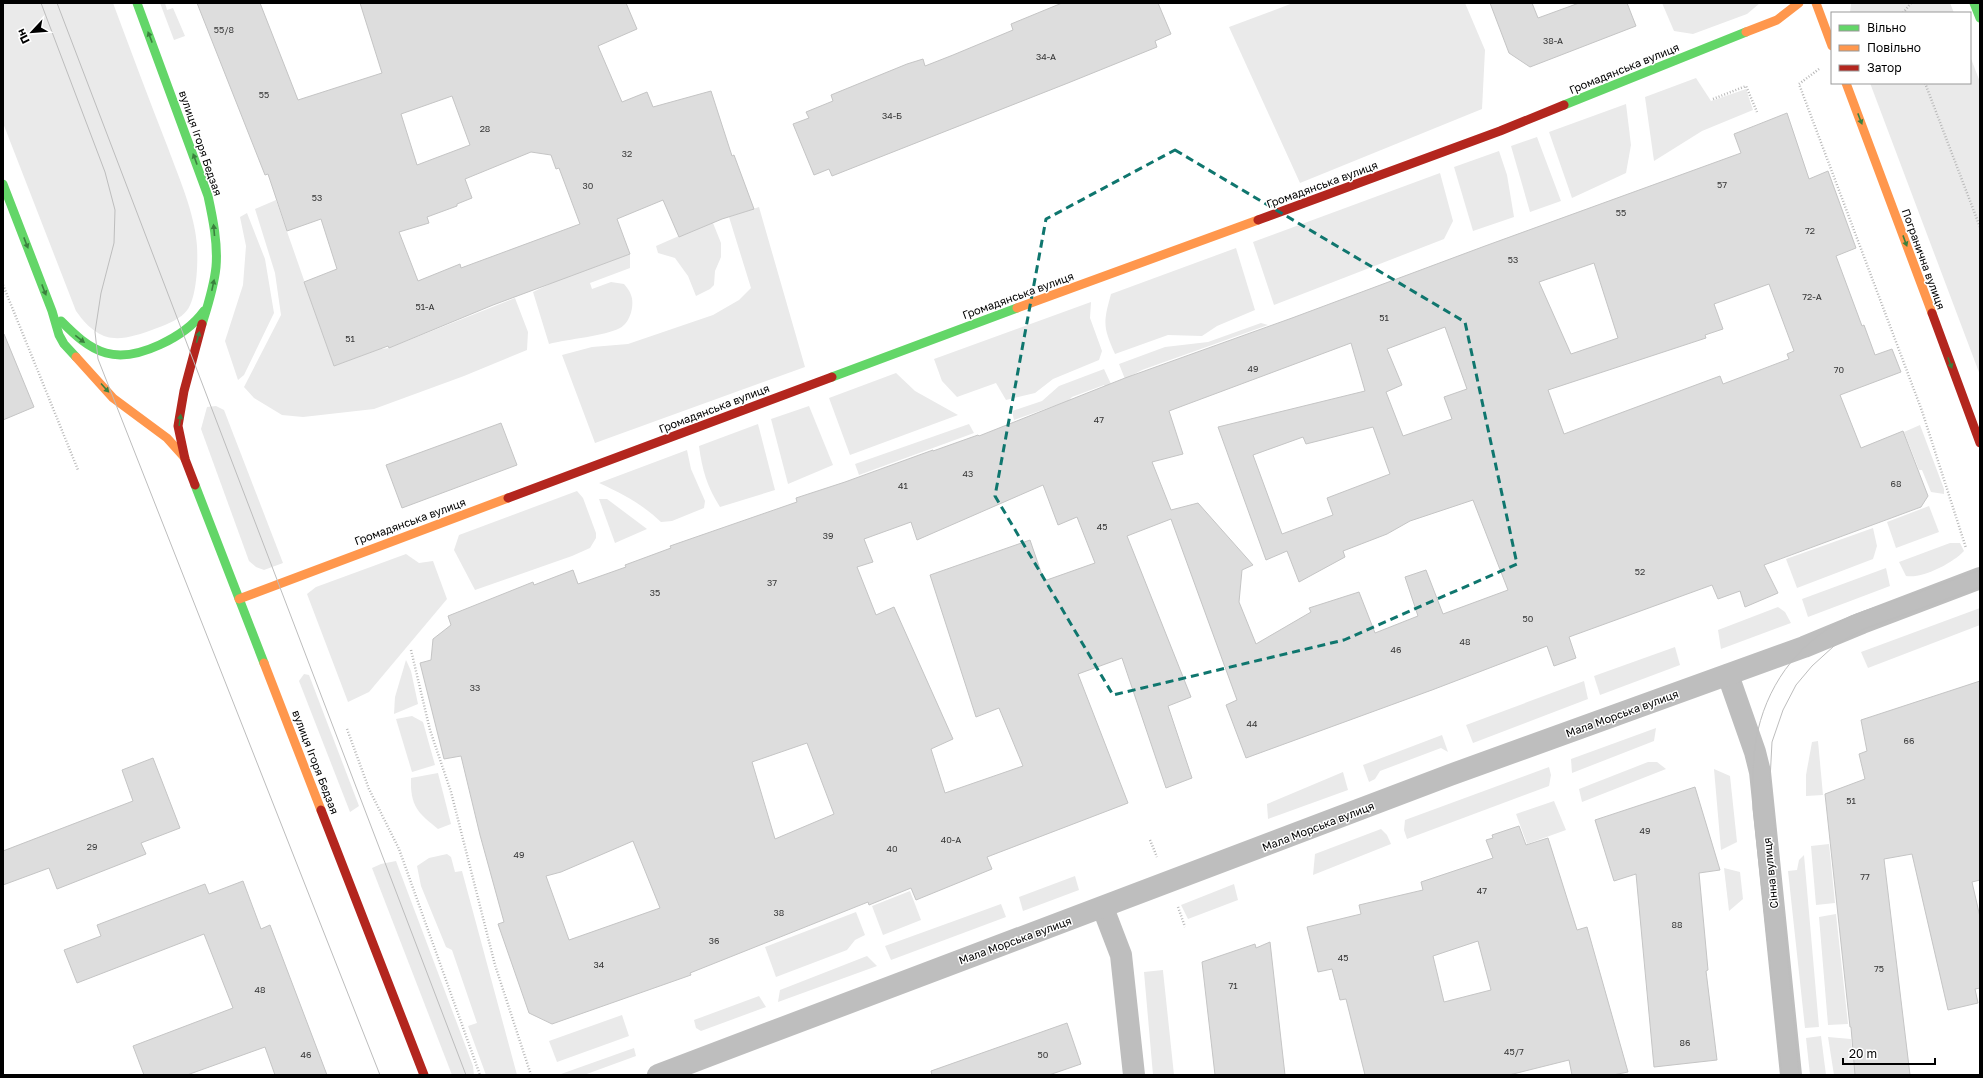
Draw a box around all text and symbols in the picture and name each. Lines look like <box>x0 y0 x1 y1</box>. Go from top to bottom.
north arrow <box>12 12 52 52</box>
legend <box>1831 12 1971 84</box>
text: Вільно <box>1867 20 1906 35</box>
house number: 55/8 <box>214 24 234 35</box>
text: Пн <box>13 27 32 46</box>
one-way arrow <box>146 31 152 43</box>
house number: 38-А <box>1543 35 1563 46</box>
street label: Громадянська вулиця <box>1567 40 1681 96</box>
text: Повільно <box>1867 40 1921 55</box>
house number: 34-A <box>1036 51 1056 62</box>
text: Затор <box>1867 60 1902 75</box>
street label: вулиця Ігоря Бедзая <box>177 89 225 197</box>
house number: 55 <box>259 89 269 100</box>
house number: 34-Б <box>882 110 902 121</box>
one-way arrow <box>1857 114 1863 126</box>
house number: 28 <box>480 123 490 134</box>
house number: 32 <box>622 148 632 159</box>
one-way arrow <box>191 153 197 165</box>
street label: Громадянська вулиця <box>1265 158 1379 210</box>
house number: 57 <box>1717 179 1727 190</box>
house number: 30 <box>583 180 594 191</box>
house number: 53 <box>312 192 322 203</box>
house number: 55 <box>1616 207 1626 218</box>
street label: Погранична вулиця <box>1900 207 1948 311</box>
one-way arrow <box>211 224 217 236</box>
house number: 72 <box>1805 225 1815 236</box>
one-way arrow <box>1902 236 1908 248</box>
one-way arrow <box>23 237 29 248</box>
house number: 53 <box>1508 254 1518 265</box>
street label: Громадянська вулиця <box>961 269 1075 321</box>
one-way arrow <box>210 279 216 291</box>
one-way arrow <box>42 284 48 296</box>
house number: 72-А <box>1802 291 1822 302</box>
house number: 51-А <box>415 301 435 312</box>
house number: 51 <box>1379 312 1389 323</box>
one-way arrow <box>196 331 202 343</box>
house number: 51 <box>345 333 355 344</box>
one-way arrow <box>74 335 85 343</box>
one-way arrow <box>1948 358 1954 370</box>
house number: 49 <box>1248 363 1258 374</box>
house number: 70 <box>1834 364 1845 375</box>
street label: Громадянська вулиця <box>657 381 771 435</box>
one-way arrow <box>100 383 109 393</box>
one-way arrow <box>177 414 183 426</box>
house number: 47 <box>1094 414 1104 425</box>
house number: 43 <box>963 468 973 479</box>
house number: 68 <box>1891 478 1901 489</box>
house number: 41 <box>898 480 909 491</box>
street label: Громадянська вулиця <box>353 495 467 547</box>
house number: 45 <box>1097 521 1107 532</box>
house number: 39 <box>823 530 833 541</box>
house number: 52 <box>1635 566 1645 577</box>
house number: 37 <box>767 577 777 588</box>
house number: 35 <box>650 587 660 598</box>
house number: 50 <box>1523 613 1534 624</box>
house number: 48 <box>1460 636 1470 647</box>
house number: 46 <box>1391 644 1401 655</box>
house number: 33 <box>470 682 480 693</box>
street label: Мала Морська вулиця <box>1564 687 1680 739</box>
street label: вулиця Ігоря Бедзая <box>290 708 342 816</box>
house number: 44 <box>1247 718 1258 729</box>
house number: 66 <box>1904 735 1914 746</box>
house number: 51 <box>1846 795 1856 806</box>
street label: Мала Морська вулиця <box>1260 799 1376 853</box>
house number: 49 <box>1640 825 1650 836</box>
house number: 40-А <box>941 834 961 845</box>
street label: Сінна вулиця <box>1760 837 1780 909</box>
house number: 29 <box>87 841 97 852</box>
house number: 40 <box>886 843 898 854</box>
house number: 49 <box>514 849 524 860</box>
house number: 77 <box>1860 871 1870 882</box>
house number: 47 <box>1477 885 1487 896</box>
house number: 38 <box>774 907 784 918</box>
street label: Мала Морська вулиця <box>957 914 1073 966</box>
house number: 88 <box>1672 919 1682 930</box>
house number: 36 <box>709 935 719 946</box>
house number: 45 <box>1338 952 1348 963</box>
house number: 34 <box>594 959 605 970</box>
house number: 75 <box>1874 963 1884 974</box>
house number: 71 <box>1228 980 1238 991</box>
house number: 48 <box>255 984 265 995</box>
house number: 86 <box>1680 1037 1690 1048</box>
scale bar <box>1843 1040 1935 1066</box>
house number: 45/7 <box>1504 1046 1524 1057</box>
text: 20 m <box>1849 1046 1877 1061</box>
house number: 46 <box>301 1049 311 1060</box>
house number: 50 <box>1038 1049 1049 1060</box>

